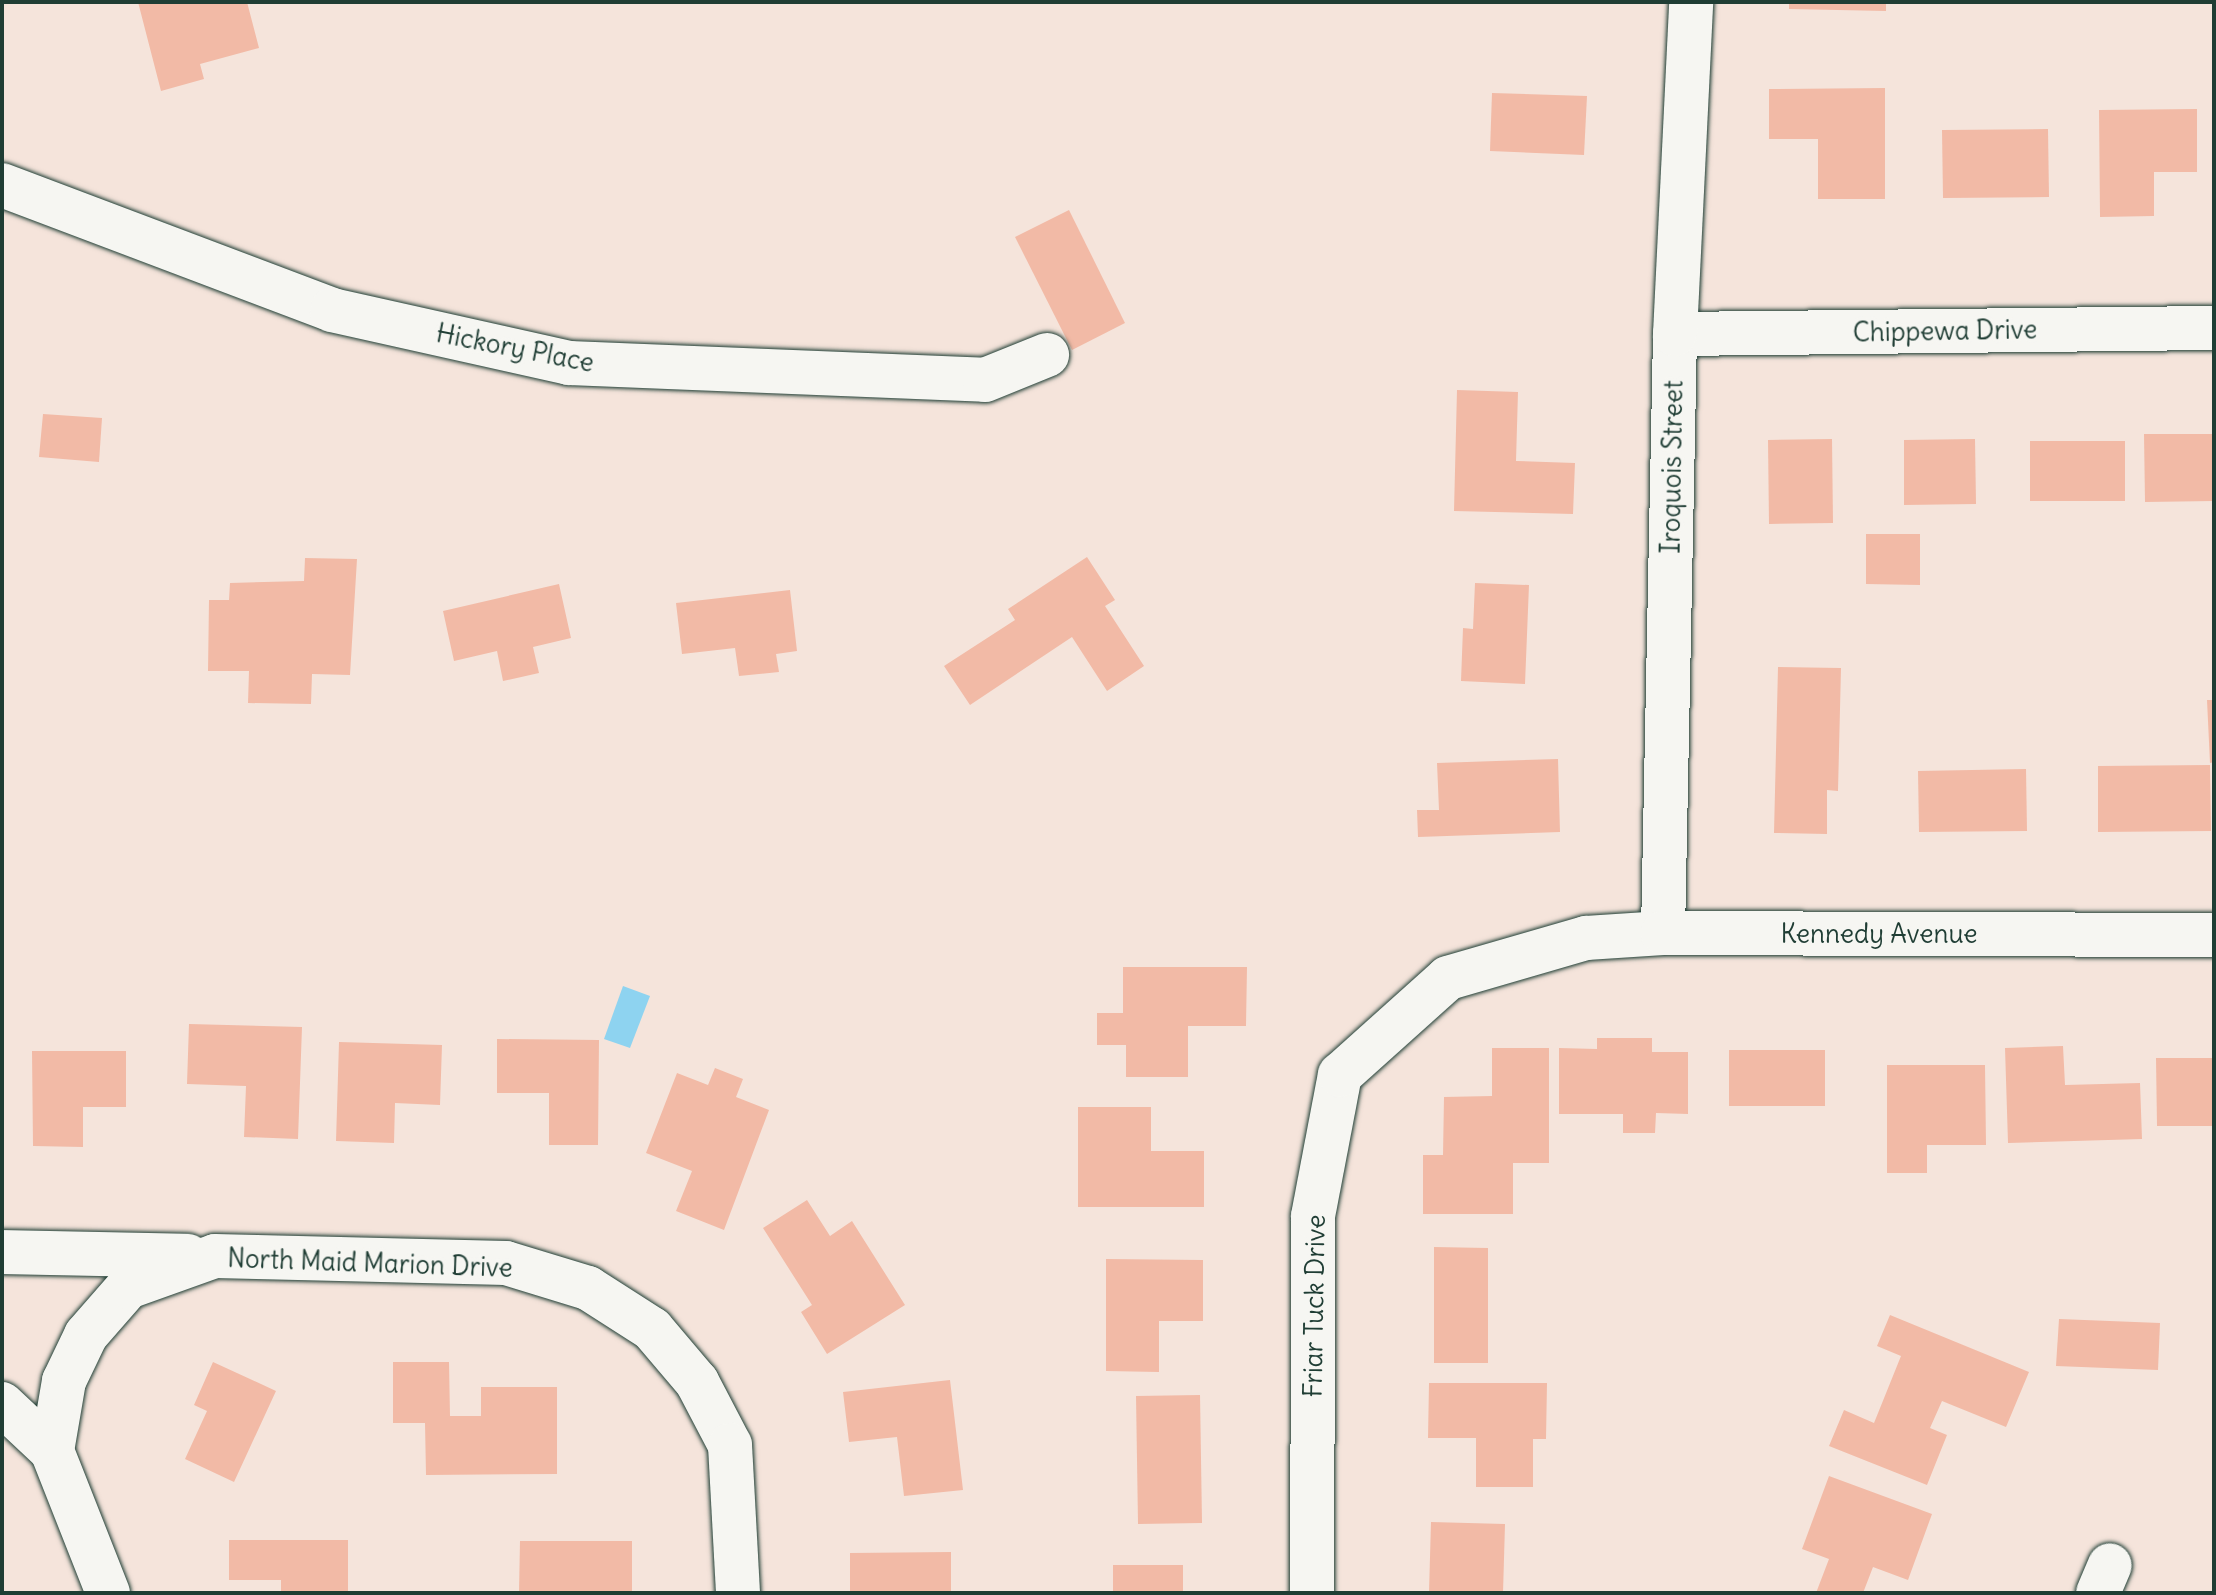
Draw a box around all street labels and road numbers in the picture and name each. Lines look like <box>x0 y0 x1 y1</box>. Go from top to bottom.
street label: Chippewa Drive <box>1852 314 2038 348</box>
street label: Hickory Place <box>434 317 596 379</box>
street label: Iroquois Street <box>1655 380 1689 554</box>
street label: Kennedy Avenue <box>1781 918 1977 950</box>
street label: Friar Tuck Drive <box>1297 1214 1331 1398</box>
street label: North Maid Marion Drive <box>227 1242 513 1284</box>

